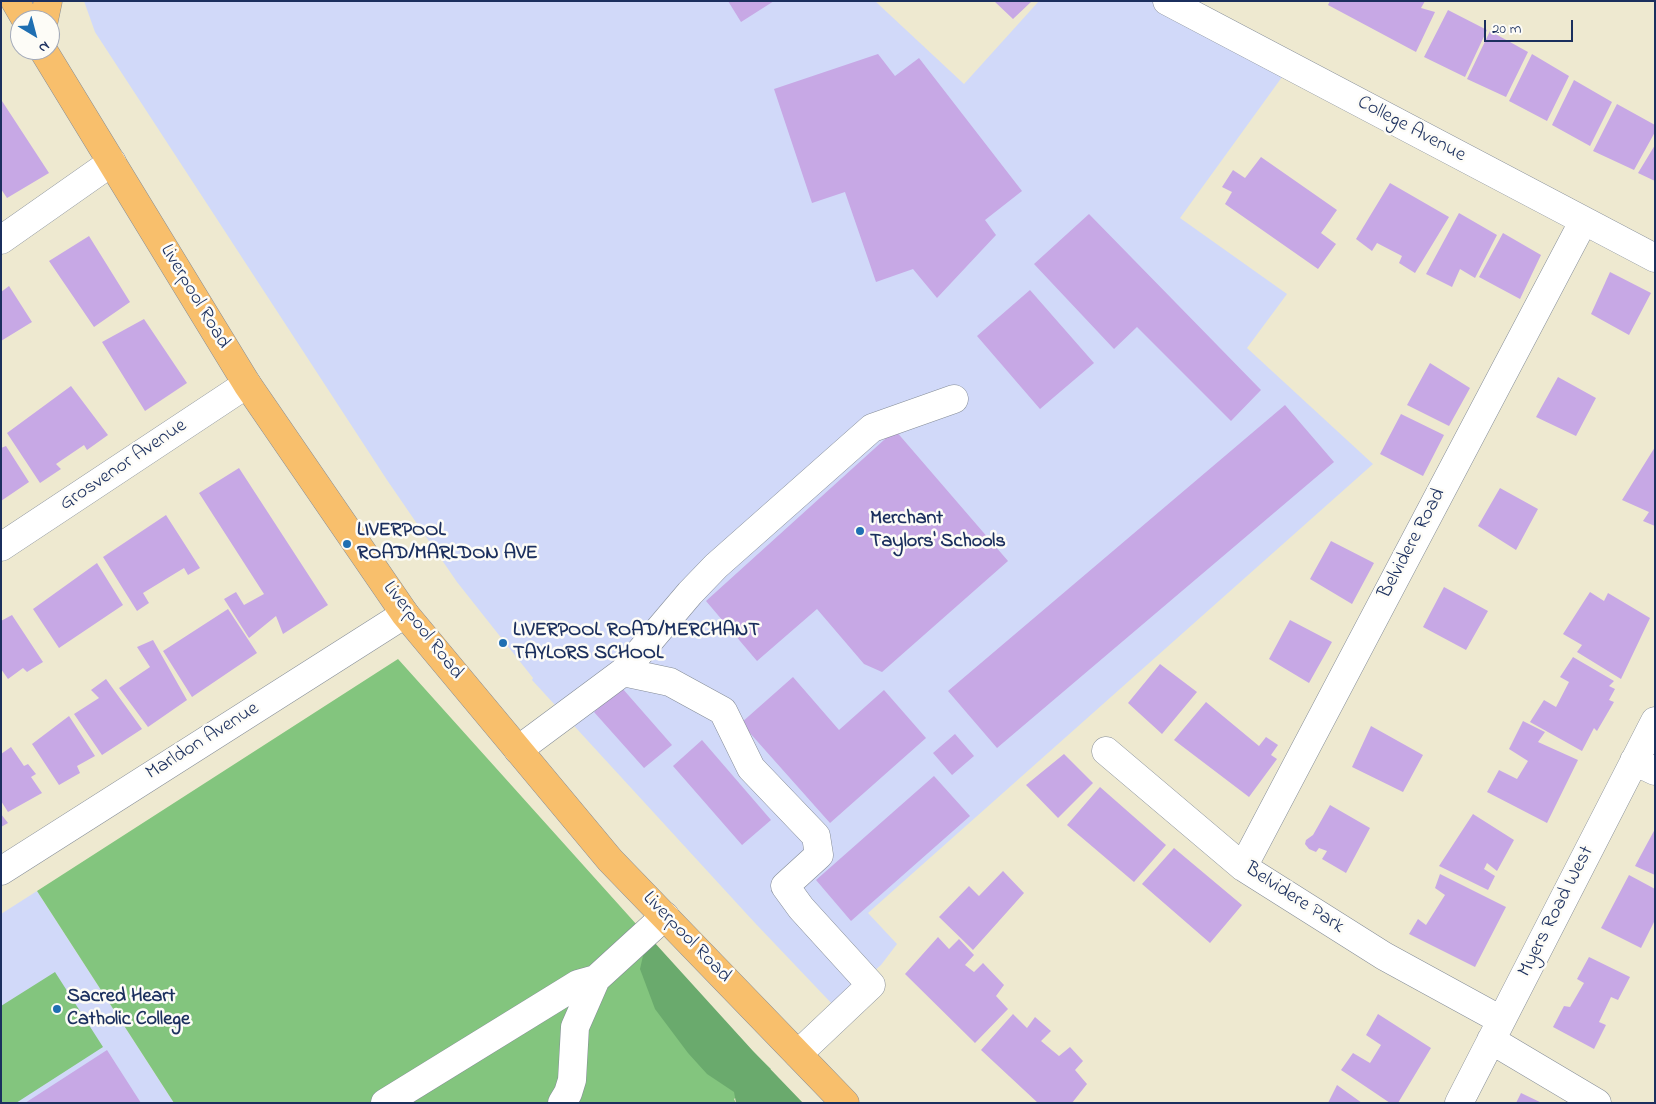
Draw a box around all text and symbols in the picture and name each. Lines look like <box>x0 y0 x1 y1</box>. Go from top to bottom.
north arrow <box>10 10 60 60</box>
scale bar <box>1486 10 1575 42</box>
text: 20 m <box>1492 18 1521 40</box>
text: N <box>34 35 54 58</box>
street label: College Avenue <box>1353 91 1469 169</box>
street label: Liverpool Road <box>153 240 235 354</box>
street label: Grosvenor Avenue <box>56 415 192 517</box>
street label: Belvidere Road <box>1374 485 1452 603</box>
place label: Merchant Taylors' Schools <box>870 508 1006 555</box>
place label: LIVERPOOL ROAD/MARLDON AVE <box>357 520 538 567</box>
marker: Merchant Taylors' Schools <box>854 525 866 537</box>
marker: LIVERPOOL ROAD/MARLDON AVE <box>341 538 353 550</box>
street label: Liverpool Road <box>376 577 468 685</box>
place label: LIVERPOOL ROAD/MERCHANT TAYLORS SCHOOL <box>513 620 760 667</box>
marker: LIVERPOOL ROAD/MERCHANT TAYLORS SCHOOL <box>497 637 509 649</box>
street label: Marldon Avenue <box>142 698 264 786</box>
street label: Myers Road West <box>1514 843 1600 981</box>
street label: Belvidere Park <box>1240 858 1348 940</box>
street label: Liverpool Road <box>637 887 735 989</box>
place label: Sacred Heart Catholic College <box>67 986 190 1033</box>
marker: Sacred Heart Catholic College <box>51 1003 63 1015</box>

